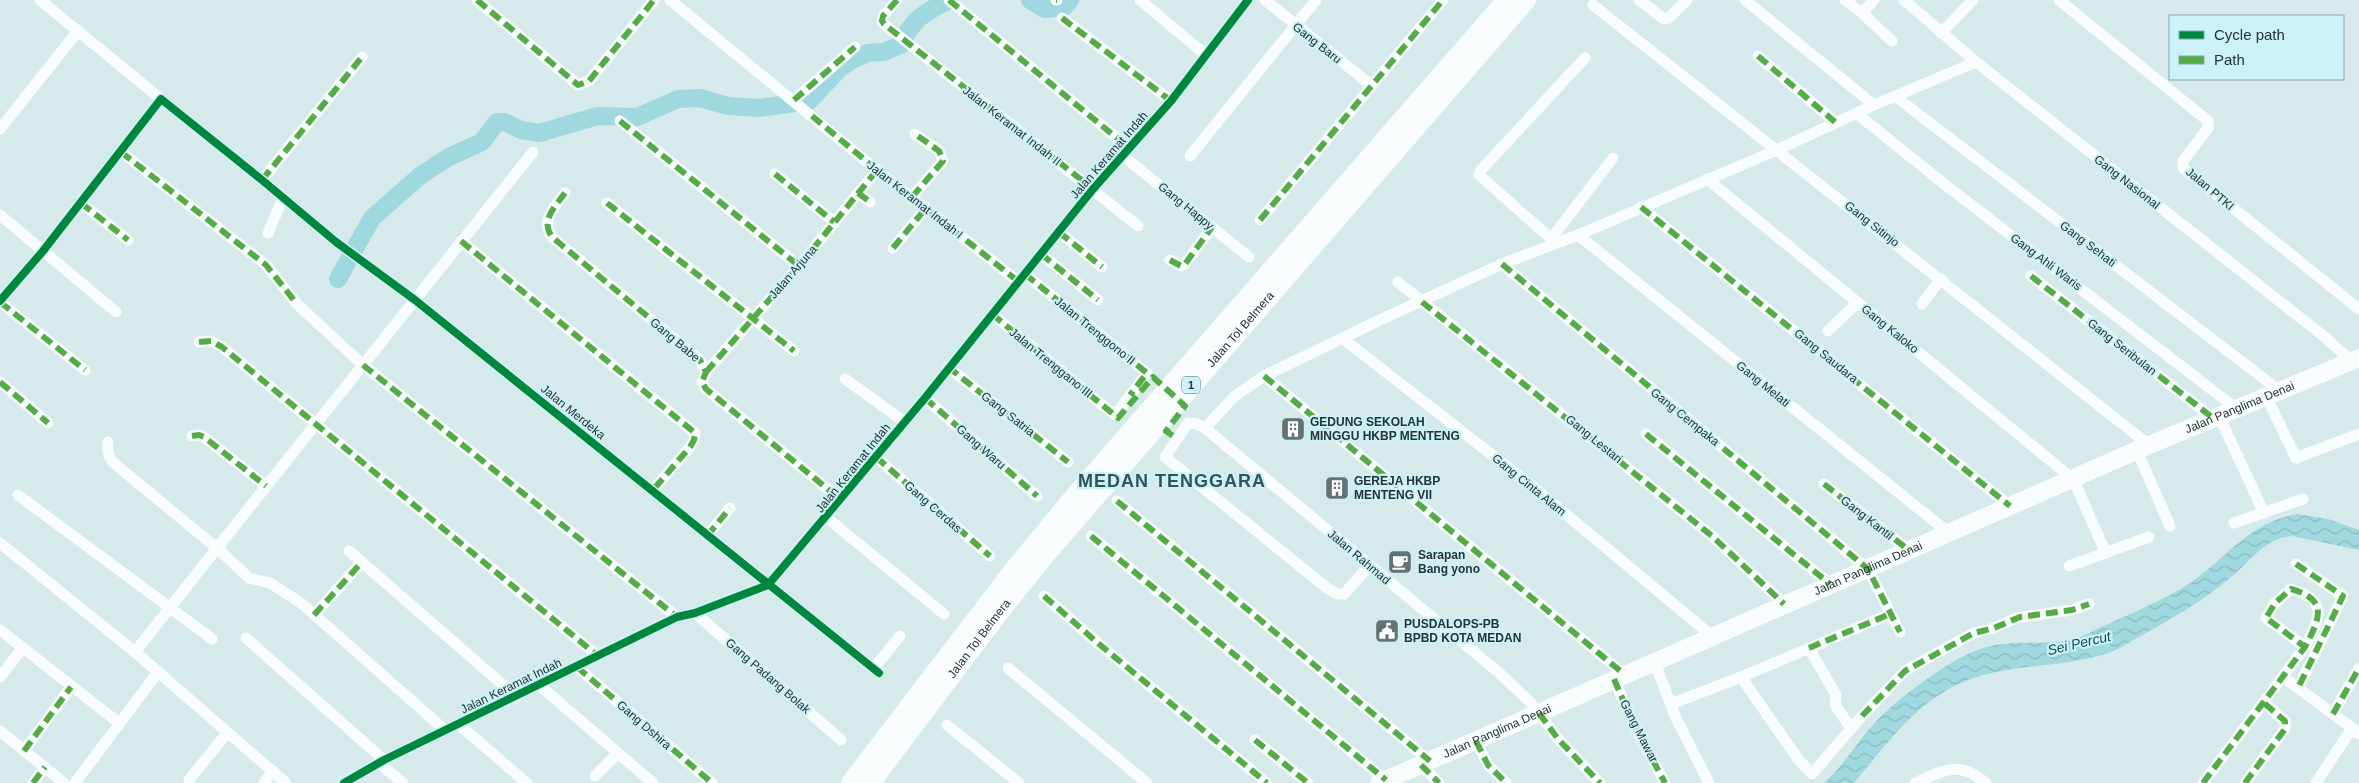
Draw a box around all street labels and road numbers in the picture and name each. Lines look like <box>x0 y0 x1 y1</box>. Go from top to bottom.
street label: Gang Baru <box>1290 20 1344 66</box>
street label: Jalan Keramat Indah II <box>960 83 1064 169</box>
street label: Jalan Keramat Indah <box>1067 109 1151 201</box>
street label: Gang Nasional <box>2091 152 2163 212</box>
street label: Jalan Keramat Indah I <box>864 158 966 242</box>
street label: Jalan PTKI <box>2183 165 2237 213</box>
street label: Gang Happy <box>1155 179 1217 233</box>
street label: Gang Sitinjo <box>1842 198 1902 250</box>
street label: Gang Sehati <box>2057 218 2119 270</box>
street label: Gang Ahli Waris <box>2008 231 2084 293</box>
street label: Jalan Arjuna <box>766 242 820 302</box>
street label: Jalan Tol Belmera <box>1204 289 1277 370</box>
street label: Jalan Trenggono II <box>1052 294 1138 368</box>
street label: Gang Kaloko <box>1859 302 1922 356</box>
street label: Gang Babe <box>647 315 703 365</box>
street label: Gang Seribulan <box>2085 316 2159 378</box>
street label: Jalan Trenggano III <box>1007 325 1095 401</box>
street label: Gang Saudara <box>1791 326 1861 386</box>
street label: Gang Melati <box>1733 358 1793 410</box>
road number: 1 <box>1182 376 1200 394</box>
street label: Jalan Panglima Denai <box>2183 379 2296 436</box>
street label: Jalan Merdeka <box>538 382 608 442</box>
street label: Gang Cempaka <box>1648 385 1722 449</box>
street label: Gang Satria <box>978 389 1038 439</box>
street label: Gang Lestari <box>1563 412 1625 466</box>
street label: Jalan Keramat Indah <box>813 421 893 515</box>
street label: Gang Waru <box>953 422 1009 472</box>
street label: Gang Cinta Alam <box>1489 451 1569 519</box>
street label: Gang Cerdas <box>901 478 965 536</box>
street label: Gang Kantil <box>1838 493 1896 543</box>
street label: Jalan Rahmad <box>1325 527 1393 587</box>
street label: Jalan Panglima Denai <box>1812 538 1924 598</box>
street label: Jalan Tol Belmera <box>945 596 1014 681</box>
street label: Gang Padang Bolak <box>723 635 814 717</box>
street label: Jalan Keramat Indah <box>458 655 564 717</box>
street label: Gang Mawar <box>1617 697 1661 765</box>
street label: Gang Dshira <box>614 698 674 753</box>
street label: Jalan Panglima Denai <box>1441 701 1553 761</box>

